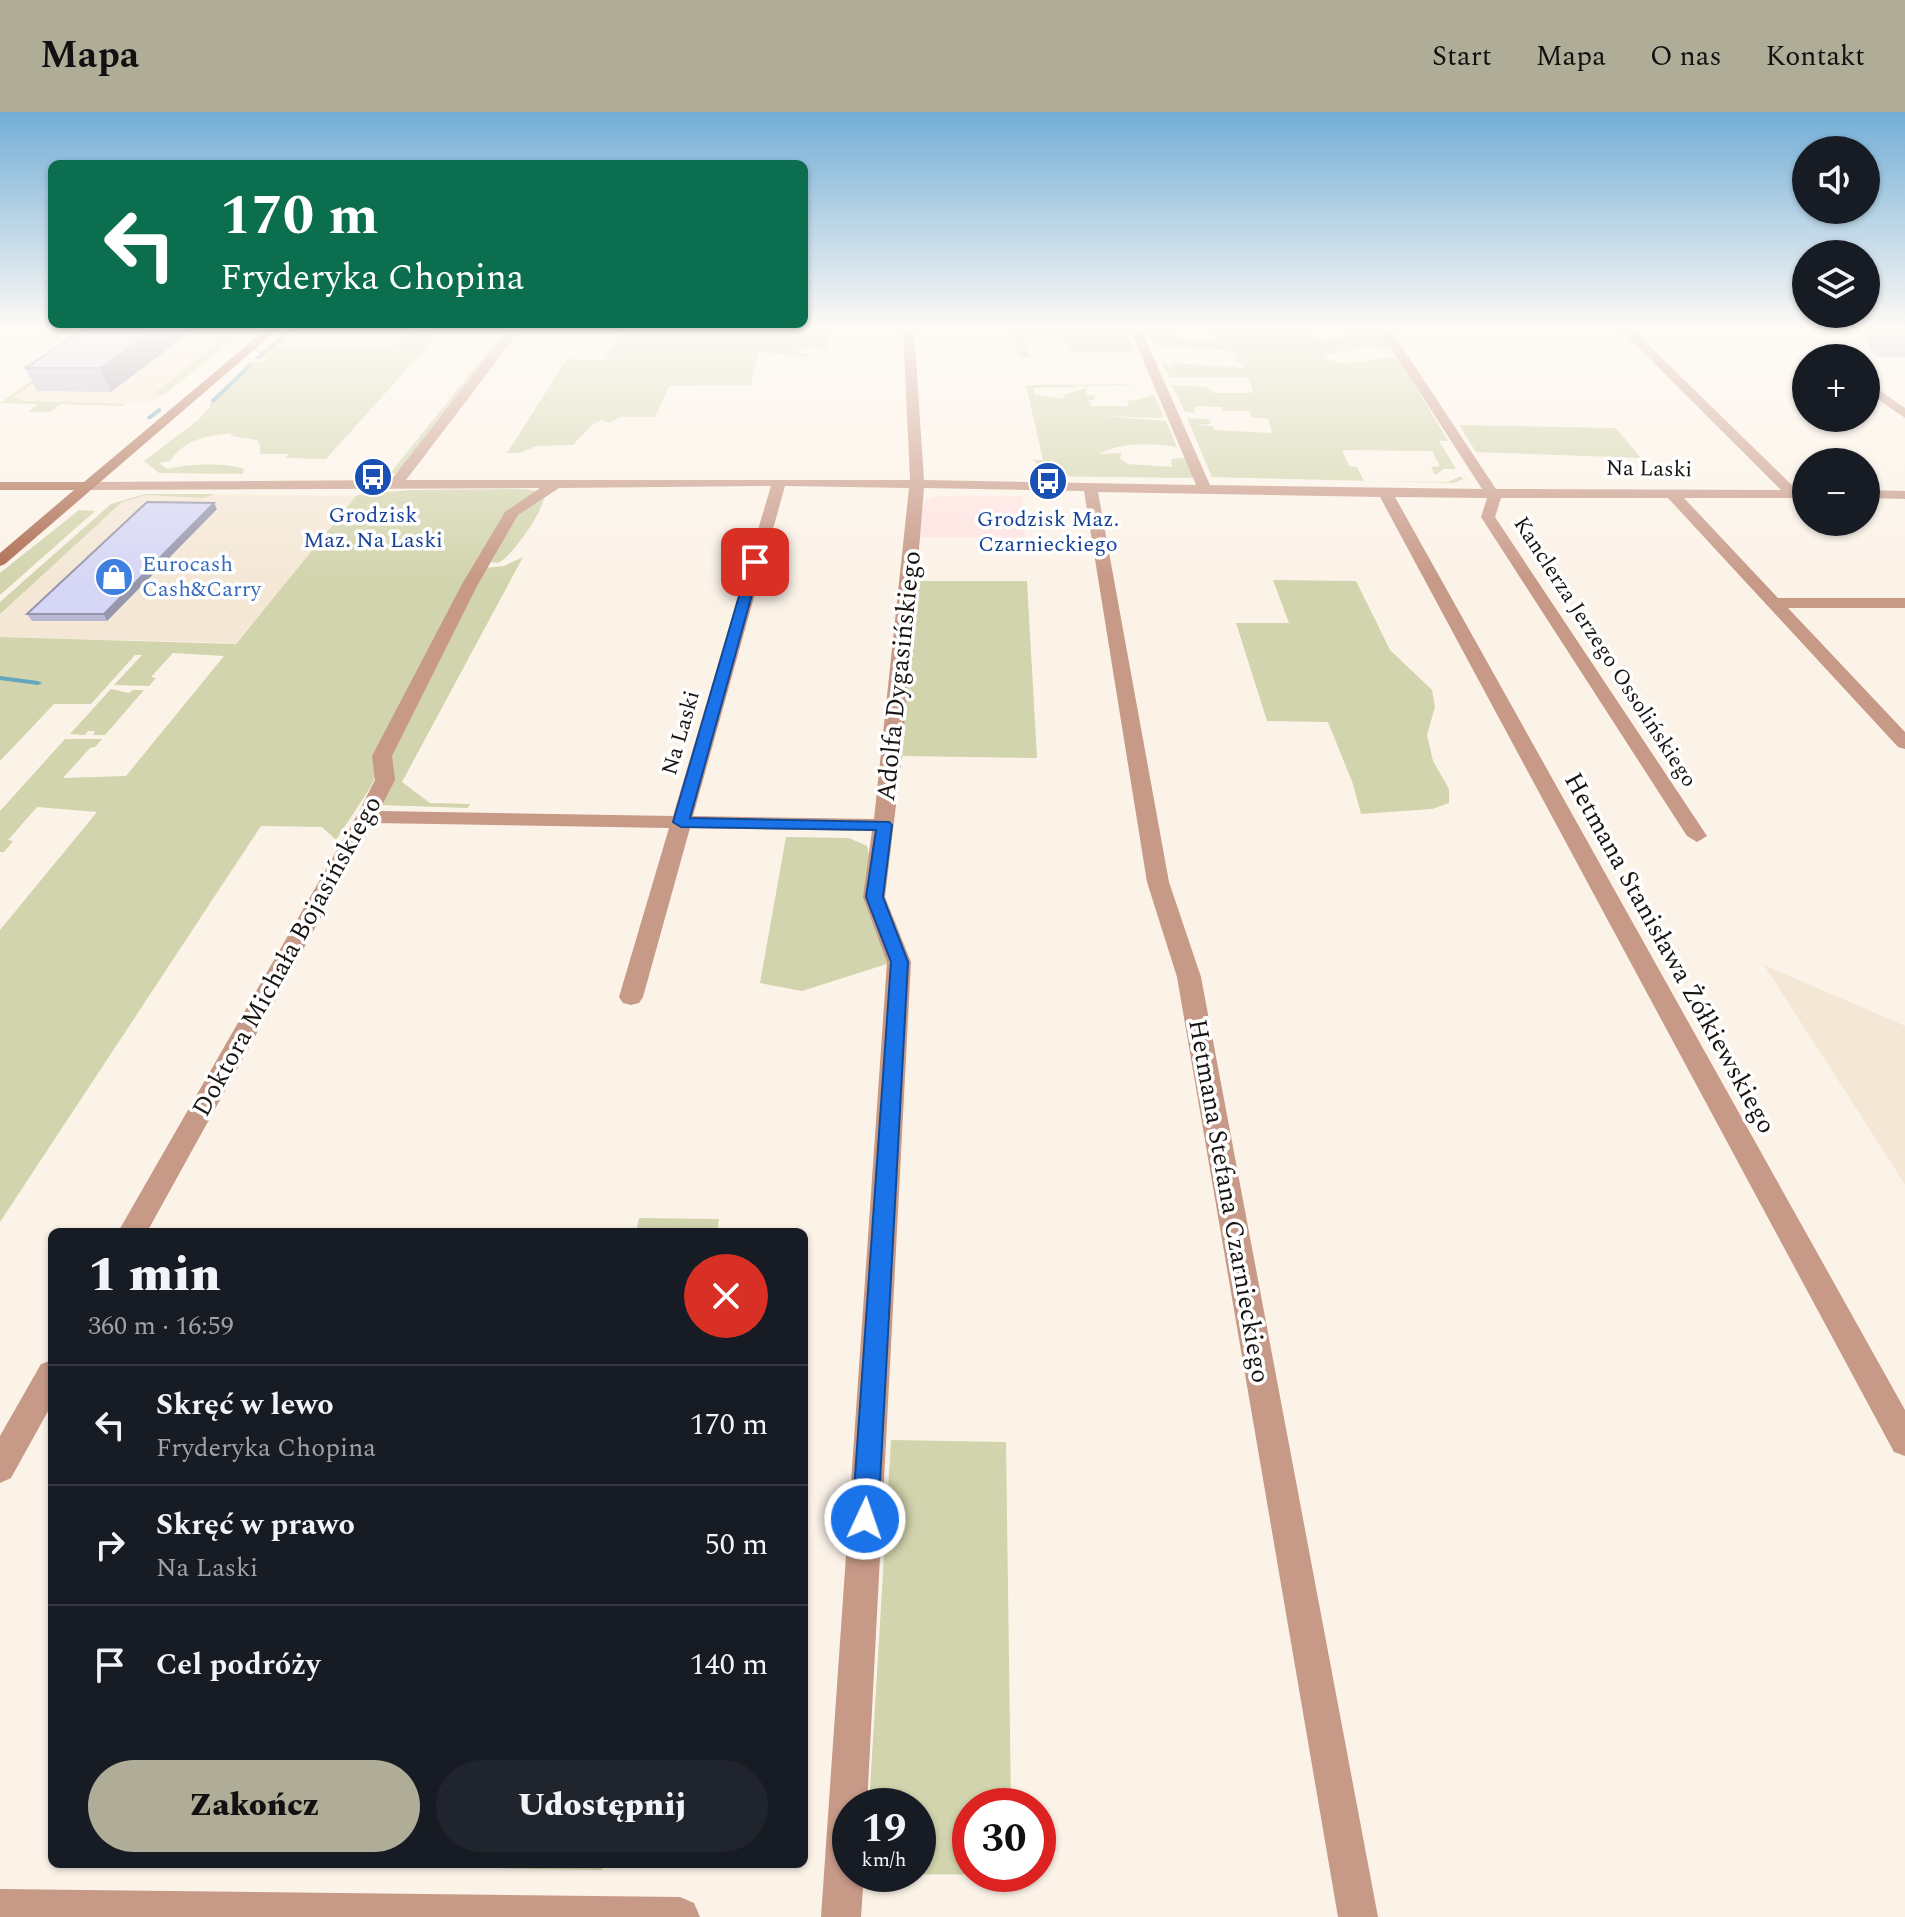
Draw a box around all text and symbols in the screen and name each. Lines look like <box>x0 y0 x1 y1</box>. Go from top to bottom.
text: Mapa <box>40 27 139 85</box>
text: Start <box>1432 35 1492 78</box>
text: Mapa <box>1536 35 1606 78</box>
text: O nas <box>1650 35 1722 78</box>
text: Kontakt <box>1766 35 1865 78</box>
map controls <box>1792 136 1880 536</box>
button: sound <box>1792 136 1880 224</box>
text: 170 m <box>220 174 379 259</box>
icon: left <box>88 192 192 296</box>
button: layers <box>1792 240 1880 328</box>
text: Fryderyka Chopina <box>220 251 524 306</box>
button: + <box>1792 344 1880 432</box>
button: − <box>1792 448 1880 536</box>
street label: Na Laski <box>1605 452 1693 486</box>
bus stop icon: Grodzisk Maz. Na Laski <box>352 456 394 498</box>
bus stop icon: Grodzisk Maz. Czarnieckiego <box>1027 460 1069 502</box>
place label: Grodzisk Maz. Na Laski <box>303 499 443 557</box>
place label: Grodzisk Maz. Czarnieckiego <box>977 503 1119 561</box>
street label: Kanclerza Jerzego Ossolińskiego <box>1505 510 1705 794</box>
pin <box>721 528 789 596</box>
icon: arrive <box>733 540 777 584</box>
place label: Eurocash Cash&Carry <box>142 548 263 606</box>
street label: Adolfa Dygasińskiego <box>866 549 932 803</box>
shop icon: Eurocash Cash&Carry <box>93 556 135 598</box>
street label: Na Laski <box>653 687 709 779</box>
street label: Hetmana Stanisława Żółkiewskiego <box>1554 765 1786 1141</box>
street label: Doktora Michała Bojasińskiego <box>182 788 392 1124</box>
street label: Hetmana Stefana Czarnieckiego <box>1177 1016 1281 1386</box>
text: 1 min <box>88 1239 221 1312</box>
button: close <box>684 1254 768 1338</box>
text: 360 m · 16:59 <box>88 1306 234 1346</box>
text: Skręć w lewo <box>156 1382 334 1428</box>
text: 170 m <box>690 1402 768 1448</box>
icon: left <box>88 1403 132 1447</box>
text: Fryderyka Chopina <box>156 1428 376 1468</box>
position arrow <box>823 1477 907 1561</box>
text: Skręć w prawo <box>156 1502 355 1548</box>
text: 50 m <box>705 1522 768 1568</box>
icon: right <box>88 1523 132 1567</box>
text: Na Laski <box>156 1548 258 1588</box>
text: Cel podróży <box>156 1642 320 1688</box>
text: 140 m <box>690 1642 768 1688</box>
icon: arrive <box>88 1643 132 1687</box>
button: Zakończ <box>88 1760 420 1852</box>
button: Udostępnij <box>436 1760 768 1852</box>
speed limit sign: 30 <box>952 1788 1056 1892</box>
text: 19 <box>862 1799 906 1860</box>
text: km/h <box>862 1845 907 1875</box>

